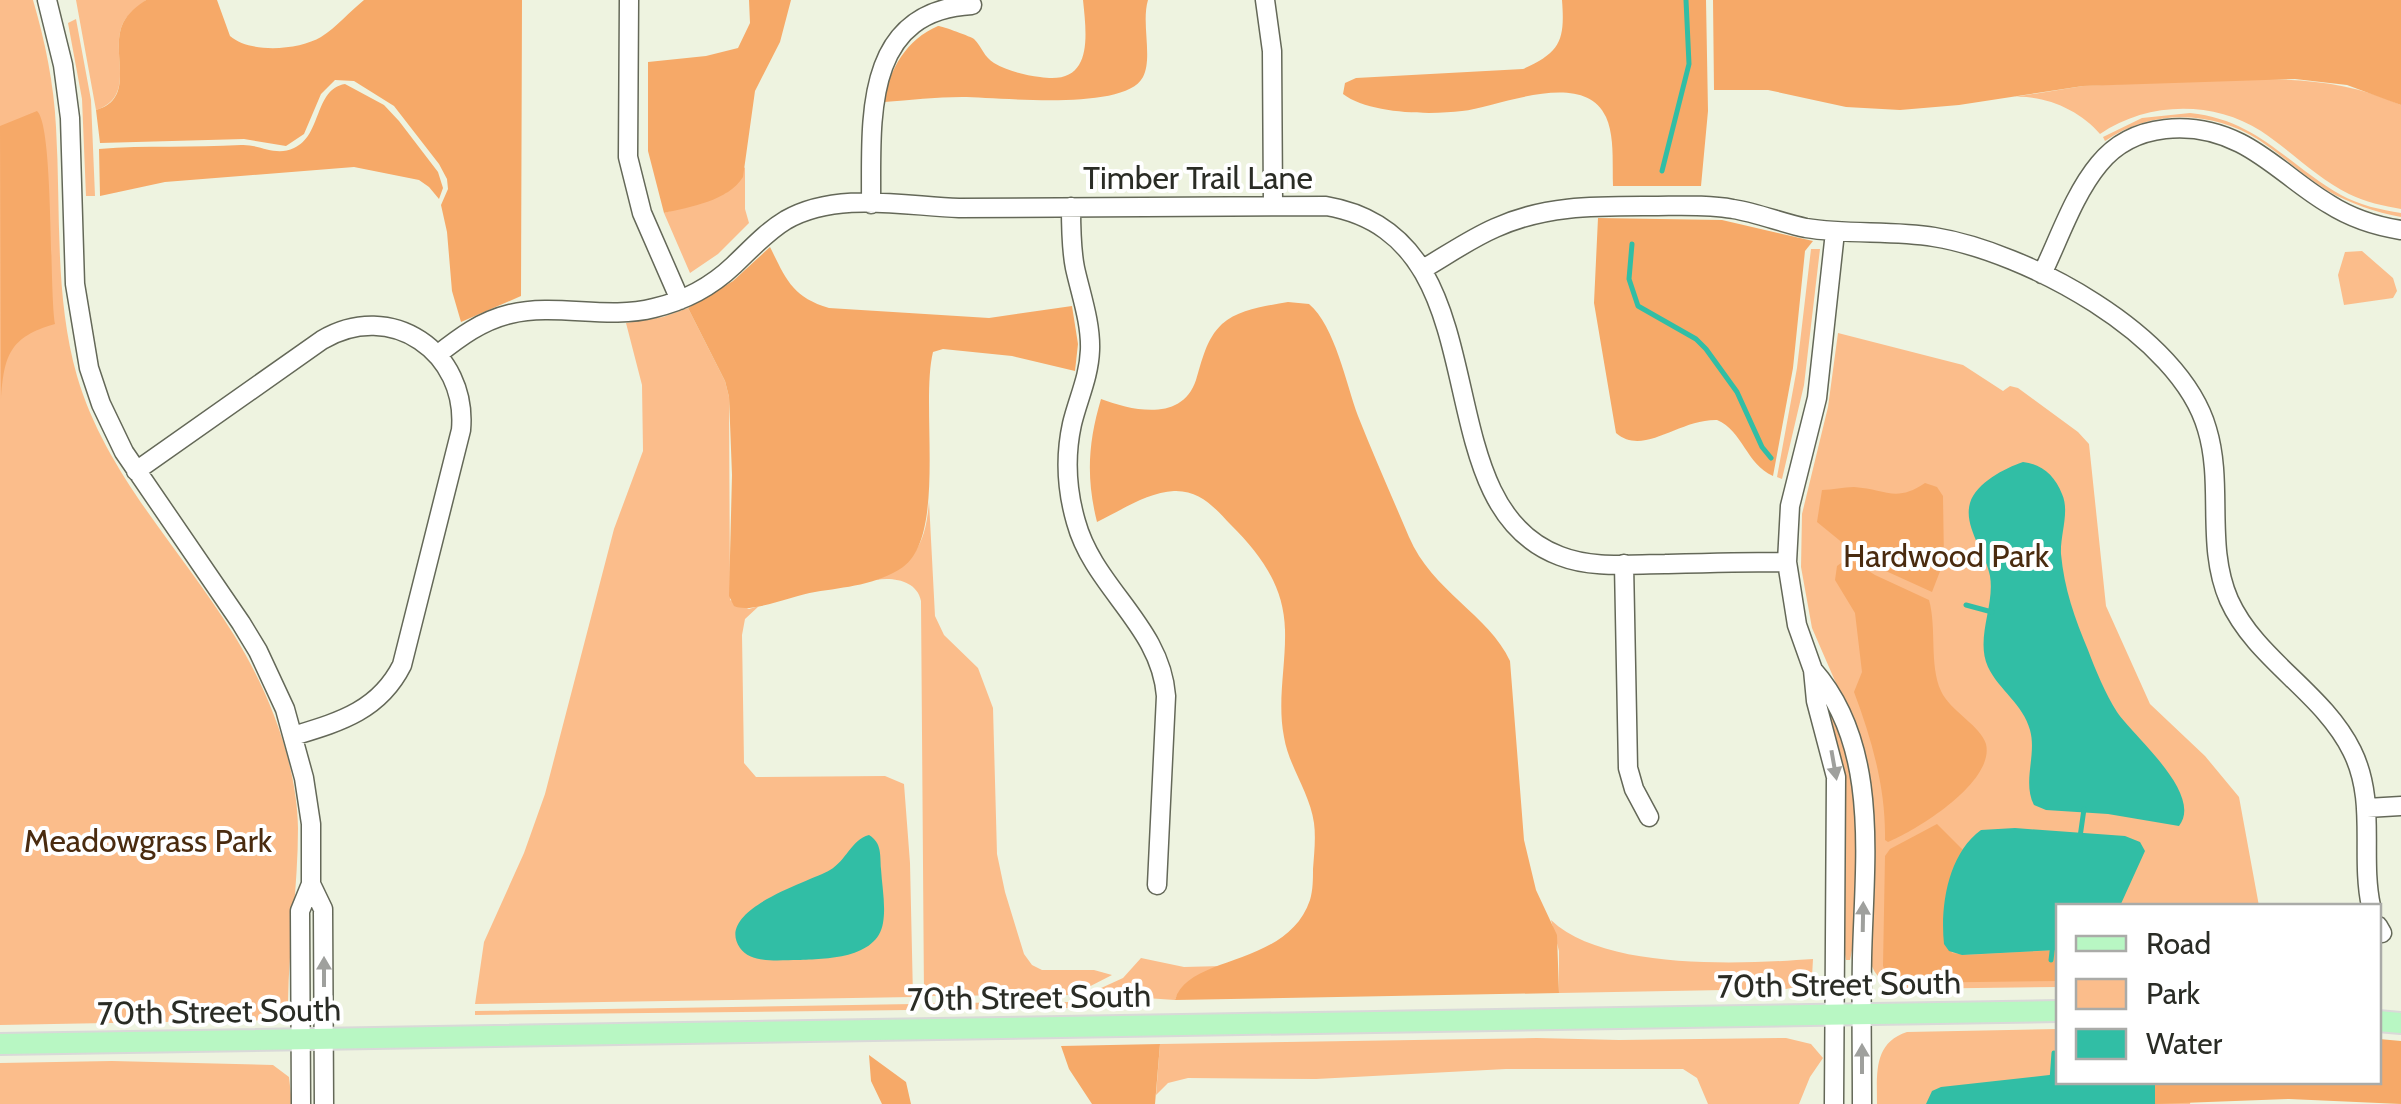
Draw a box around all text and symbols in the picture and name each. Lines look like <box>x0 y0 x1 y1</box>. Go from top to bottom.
street label: Timber Trail Lane <box>1083 158 1313 197</box>
park label: Hardwood Park <box>1843 536 2050 575</box>
one-way arrow <box>1827 750 1842 781</box>
park label: Meadowgrass Park <box>24 821 273 860</box>
one-way arrow <box>1855 900 1871 932</box>
legend <box>2056 904 2381 1084</box>
text: Road <box>2146 925 2211 962</box>
one-way arrow <box>316 955 332 987</box>
street label: 70th Street South <box>1717 962 1961 1006</box>
street label: 70th Street South <box>907 975 1151 1019</box>
text: Park <box>2146 975 2201 1012</box>
street label: 70th Street South <box>97 989 341 1033</box>
text: Water <box>2146 1025 2223 1062</box>
one-way arrow <box>1854 1043 1870 1075</box>

